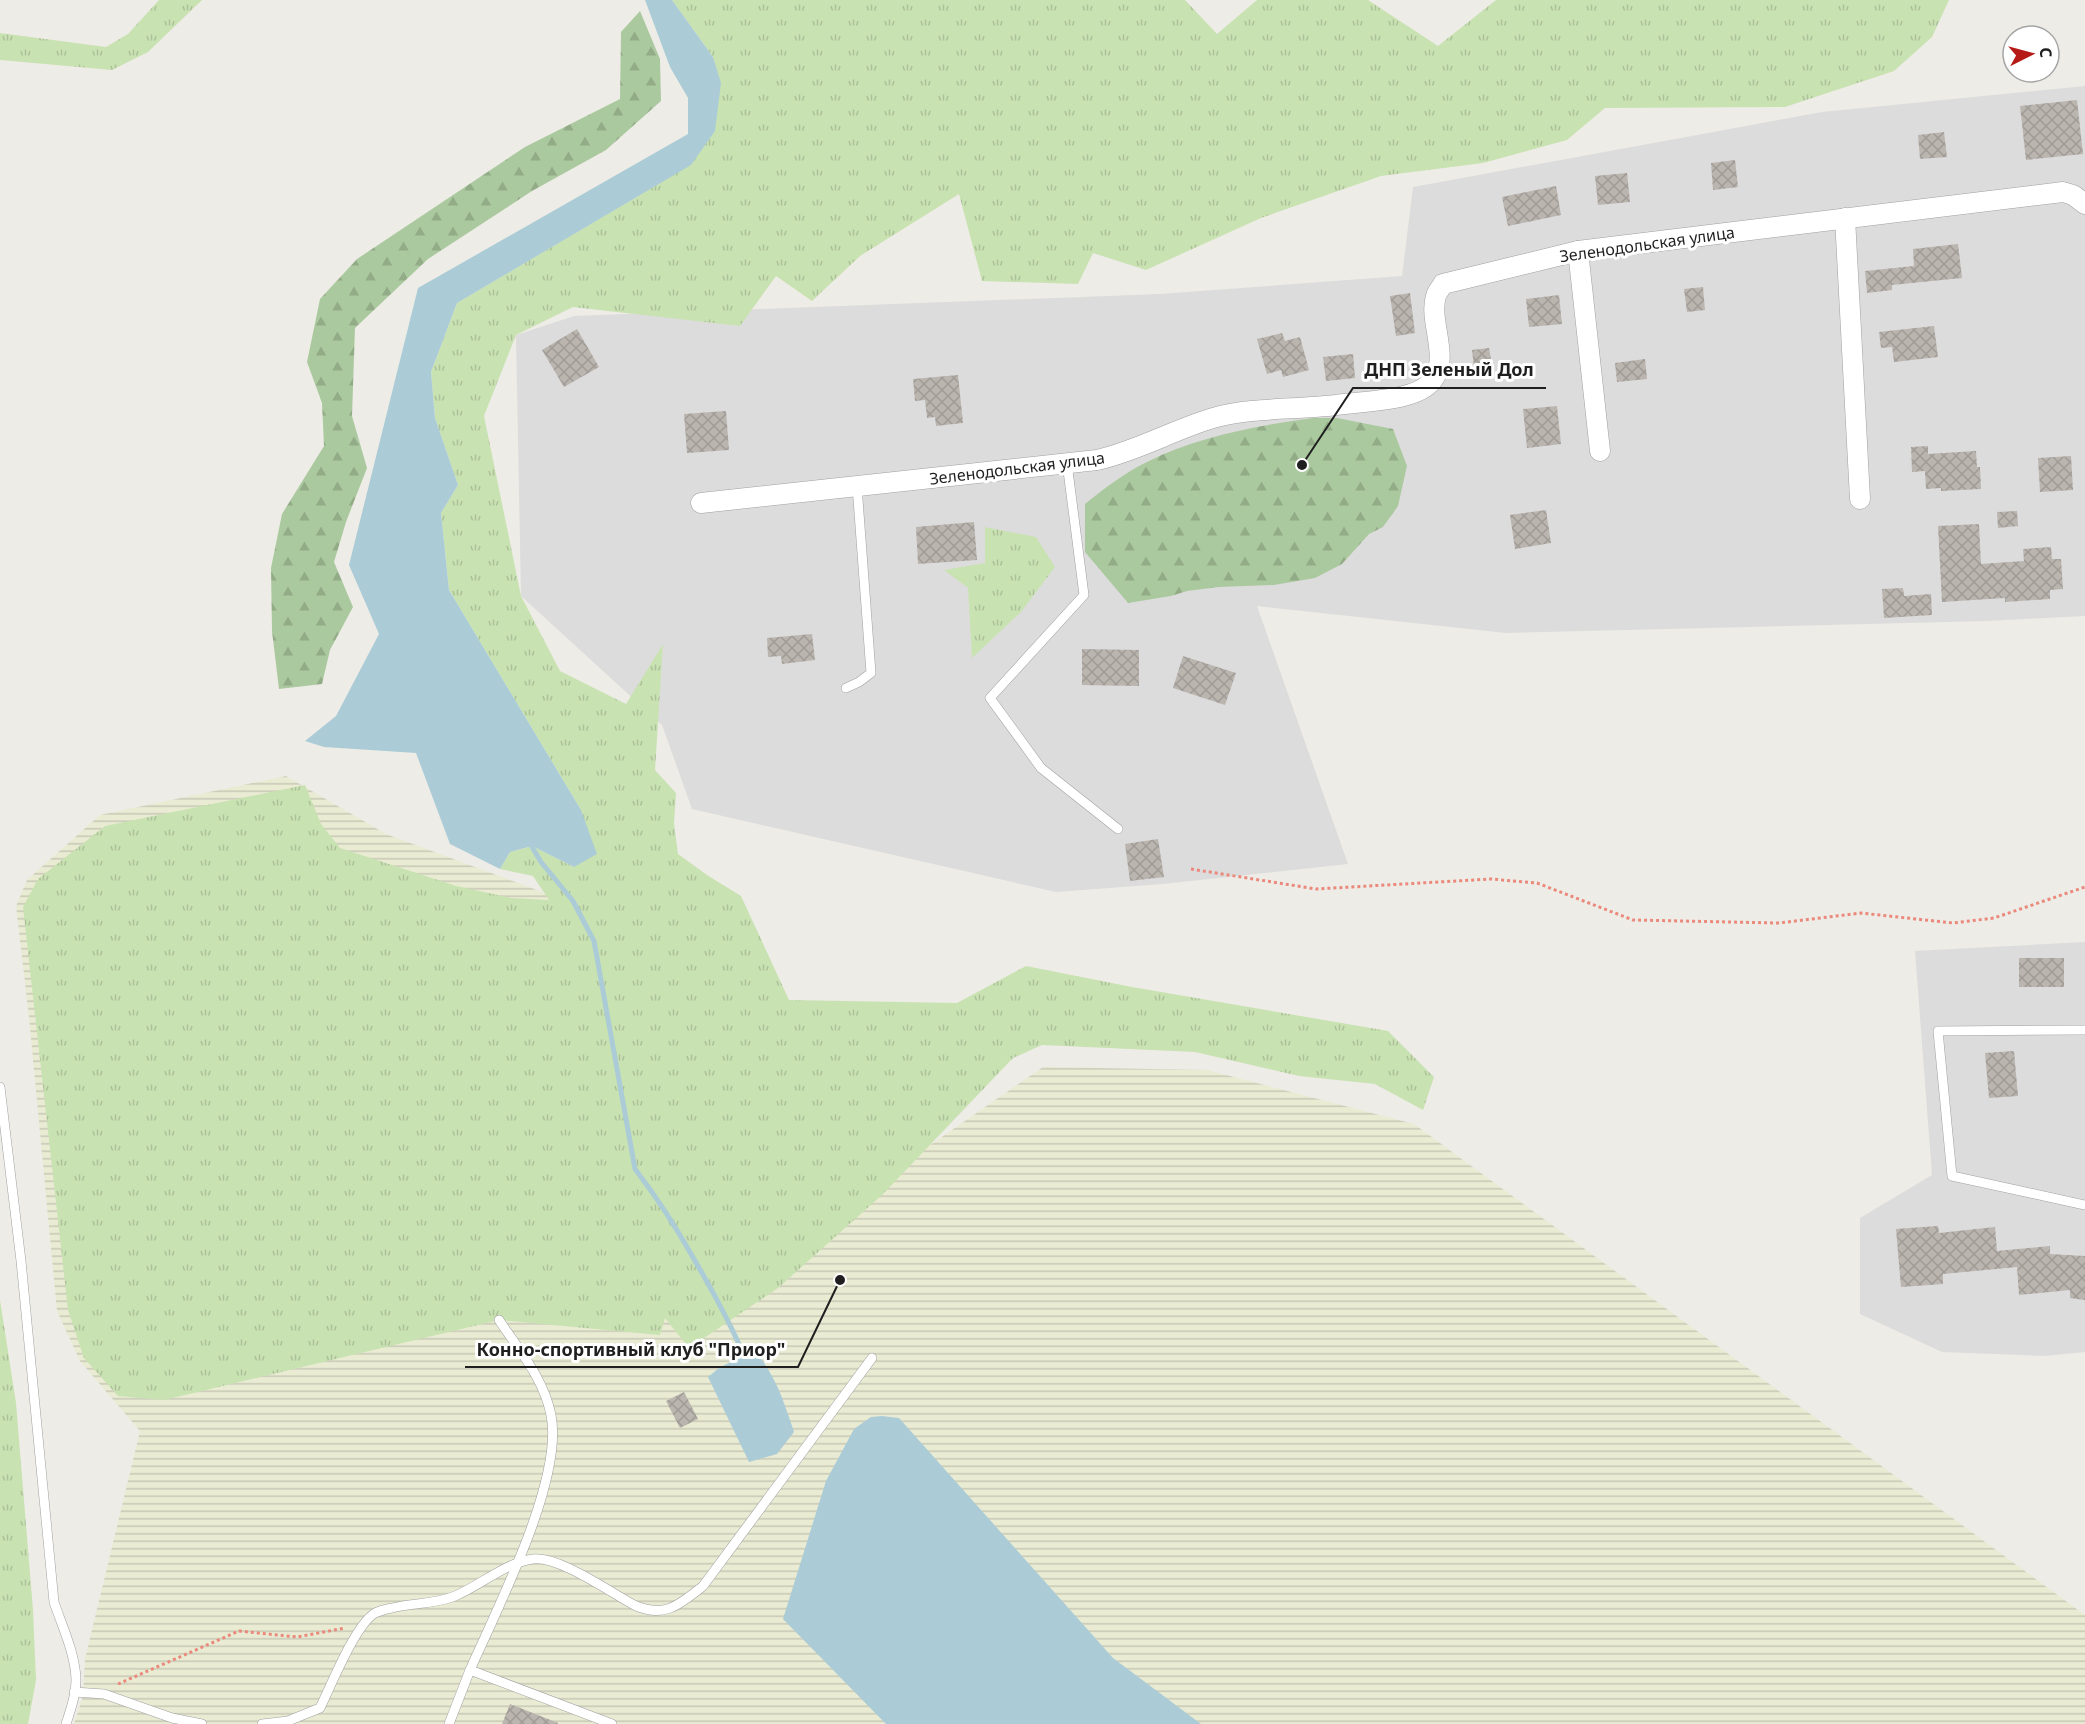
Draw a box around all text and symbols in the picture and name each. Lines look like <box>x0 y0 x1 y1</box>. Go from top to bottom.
north arrow <box>2001 24 2061 84</box>
text: С <box>2034 46 2057 59</box>
street label: Зеленодольская улица <box>1558 221 1736 267</box>
callout: ДНП Зеленый Дол <box>1353 352 1546 388</box>
text: ДНП Зеленый Дол <box>1364 357 1534 381</box>
street label: Зеленодольская улица <box>928 446 1106 490</box>
callout: Конно-спортивный клуб "Приор" <box>465 1331 798 1367</box>
text: Конно-спортивный клуб "Приор" <box>477 1337 785 1361</box>

